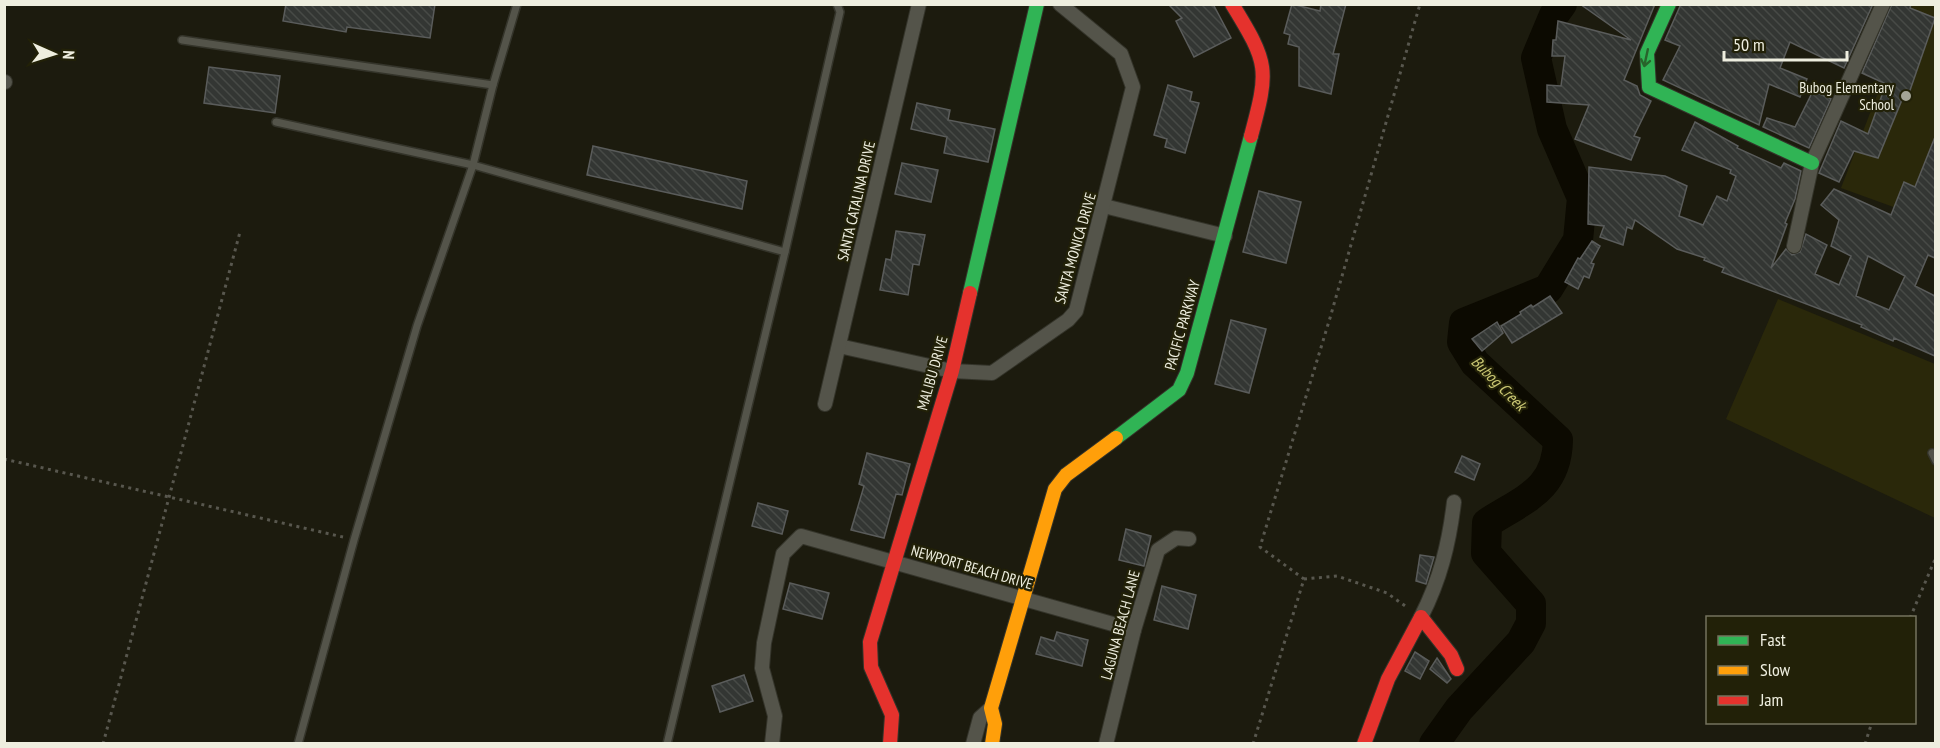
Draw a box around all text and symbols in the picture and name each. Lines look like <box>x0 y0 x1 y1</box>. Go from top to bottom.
north arrow <box>24 24 84 84</box>
scale bar <box>1724 24 1847 62</box>
text: 50 m <box>1733 33 1765 56</box>
one-way arrow <box>1640 48 1651 67</box>
text: N <box>59 50 79 60</box>
place label: Bubog Elementary School <box>1799 78 1894 114</box>
marker: Bubog Elementary School <box>1899 89 1913 103</box>
street label: SANTA CATALINA DRIVE <box>833 139 879 263</box>
street label: SANTA MONICA DRIVE <box>1050 190 1100 306</box>
street label: PACIFIC PARKWAY <box>1160 278 1204 372</box>
street label: MALIBU DRIVE <box>912 334 952 412</box>
water label: Bubog Creek <box>1467 351 1532 416</box>
street label: NEWPORT BEACH DRIVE <box>909 541 1035 593</box>
street label: LAGUNA BEACH LANE <box>1096 568 1144 682</box>
legend <box>1706 616 1916 724</box>
text: Fast <box>1760 628 1786 651</box>
text: Slow <box>1760 658 1791 681</box>
text: Jam <box>1759 688 1783 711</box>

